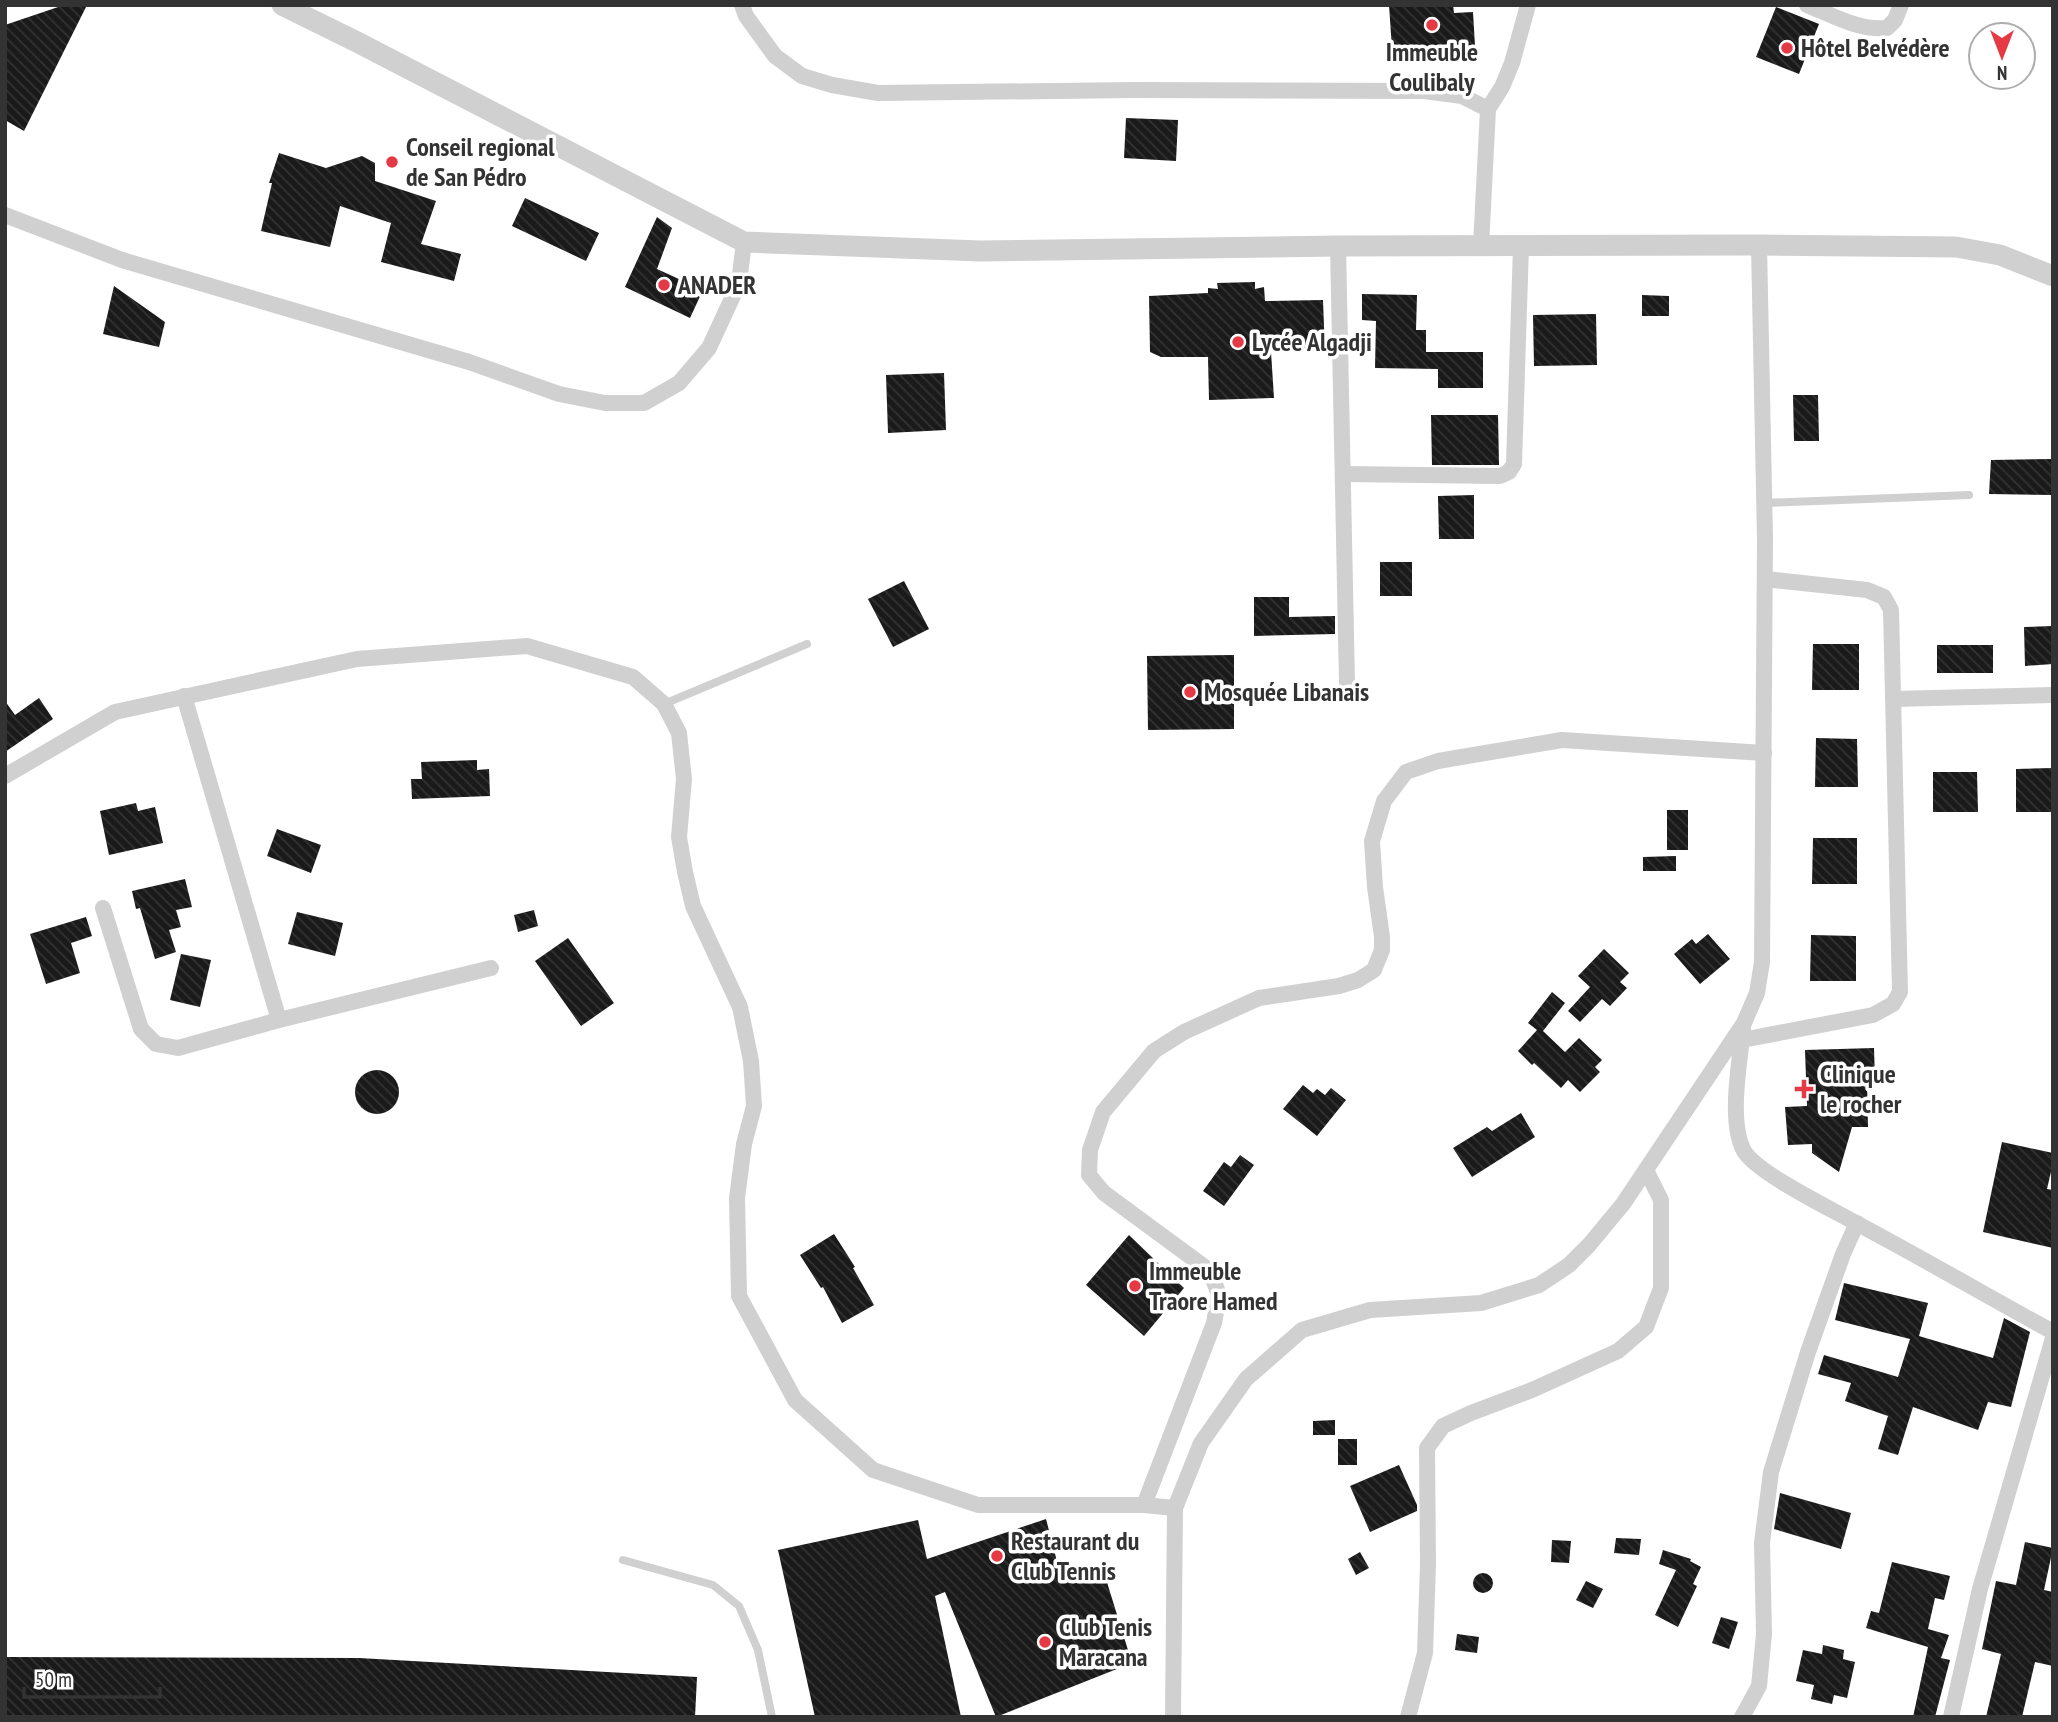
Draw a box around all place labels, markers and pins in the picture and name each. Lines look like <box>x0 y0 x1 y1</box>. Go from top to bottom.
marker: Immeuble Coulibaly <box>1424 17 1440 33</box>
place label: Hôtel Belvédère <box>1801 31 1950 64</box>
place label: Immeuble Coulibaly <box>1386 35 1478 98</box>
marker: Hôtel Belvédère <box>1779 40 1795 56</box>
place label: Conseil regional de San Pédro <box>406 130 555 193</box>
marker: Conseil regional de San Pédro <box>384 154 400 170</box>
place label: ANADER <box>677 268 756 301</box>
marker: ANADER <box>656 277 672 293</box>
place label: Lycée Algadji <box>1252 325 1372 358</box>
marker: Lycée Algadji <box>1230 334 1246 350</box>
place label: Mosquée Libanais <box>1204 675 1369 708</box>
marker: Mosquée Libanais <box>1182 684 1198 700</box>
place label: Clinique le rocher <box>1820 1057 1902 1120</box>
marker: Clinique le rocher <box>1794 1079 1814 1099</box>
place label: Immeuble Traore Hamed <box>1149 1254 1278 1317</box>
marker: Immeuble Traore Hamed <box>1127 1278 1143 1294</box>
place label: Restaurant du Club Tennis <box>1011 1524 1139 1587</box>
marker: Restaurant du Club Tennis <box>989 1548 1005 1564</box>
place label: Club Tenis Maracana <box>1059 1610 1152 1673</box>
marker: Club Tenis Maracana <box>1037 1634 1053 1650</box>

